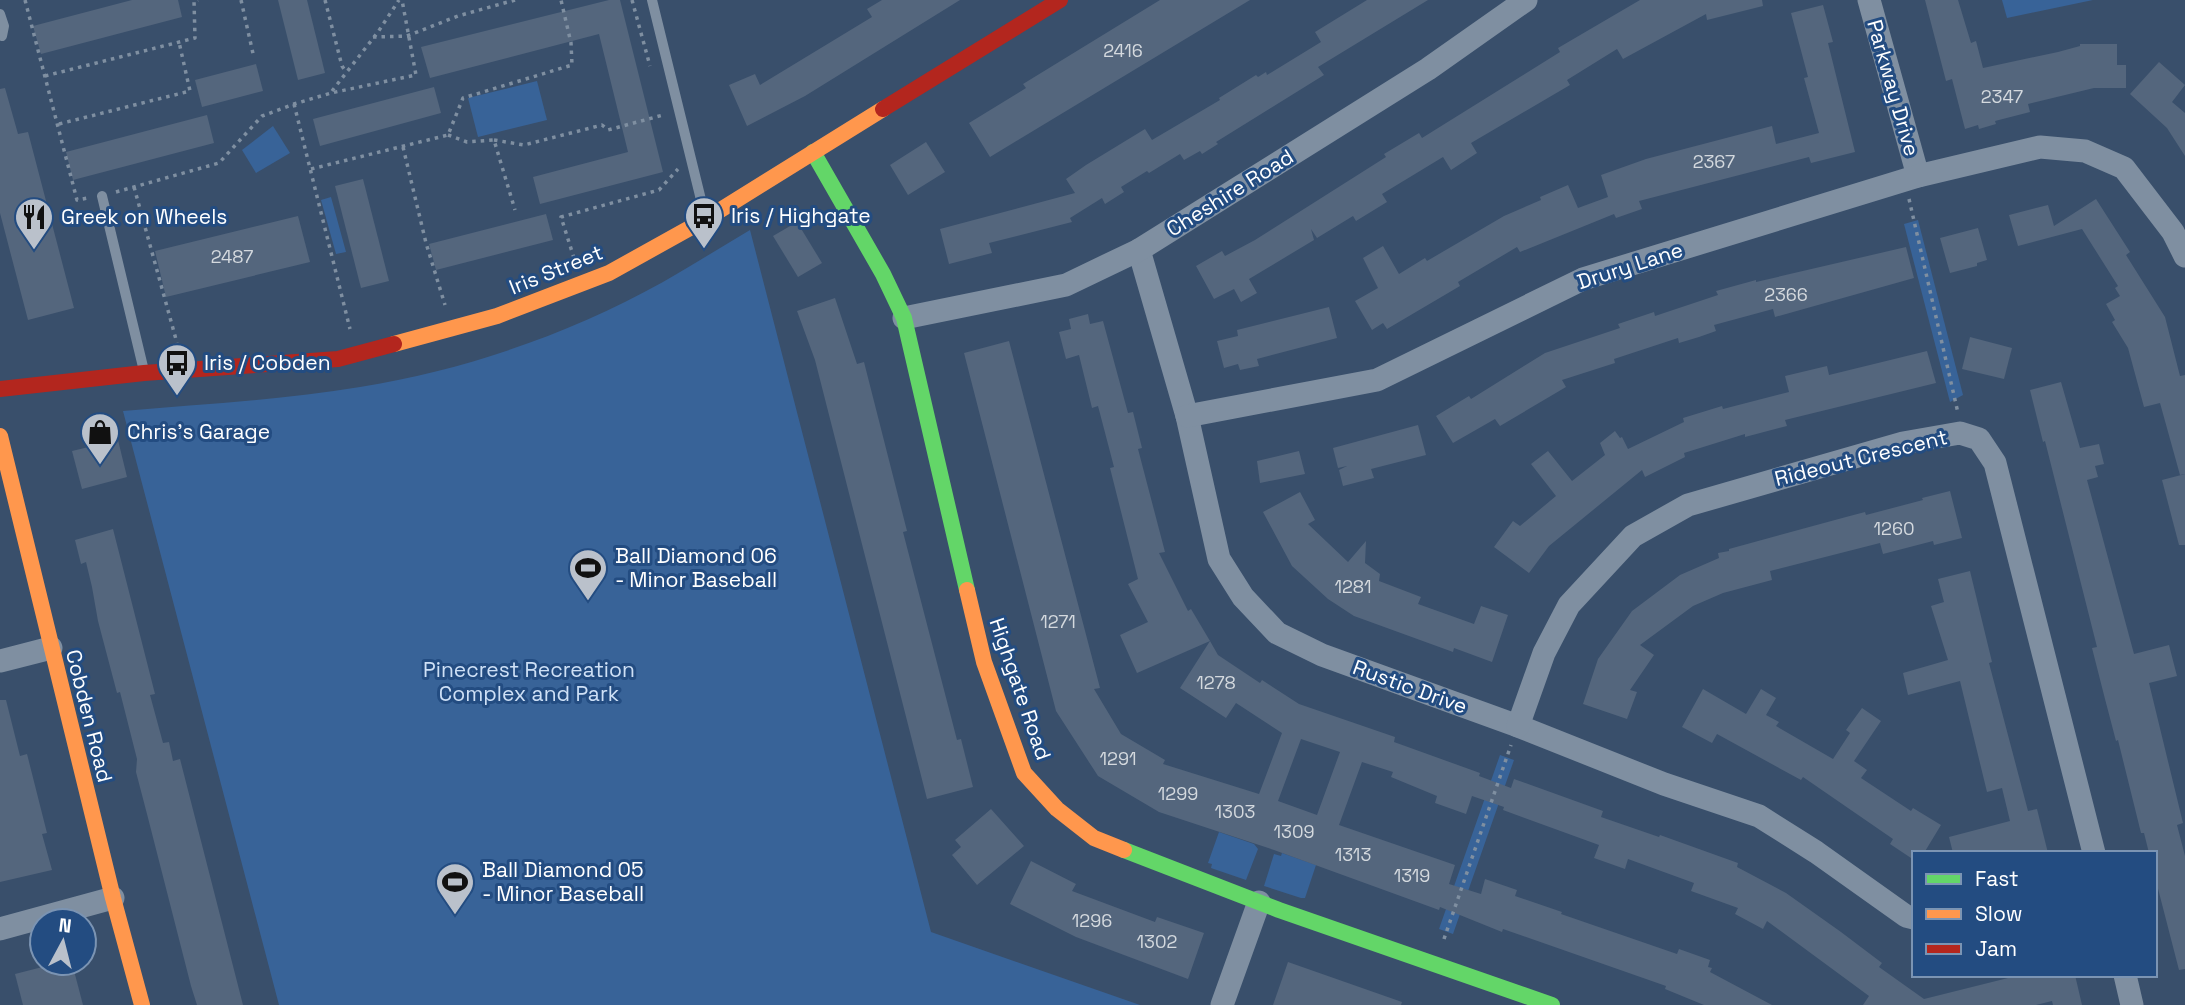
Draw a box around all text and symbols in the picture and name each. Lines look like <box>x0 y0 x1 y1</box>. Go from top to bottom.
street label: Parkway Drive <box>1861 17 1926 159</box>
house number: 2416 <box>1103 39 1143 62</box>
house number: 2347 <box>1981 85 2023 108</box>
street label: Cheshire Road <box>1161 143 1298 242</box>
house number: 2367 <box>1693 150 1735 173</box>
bus stop icon: Iris / Highgate <box>683 195 725 250</box>
restaurant icon: Greek on Wheels <box>13 196 55 251</box>
place label: Iris / Highgate <box>731 202 871 229</box>
place label: Greek on Wheels <box>61 203 227 230</box>
street label: Drury Lane <box>1573 236 1686 295</box>
street label: Iris Street <box>505 239 607 301</box>
house number: 2487 <box>211 245 253 268</box>
house number: 2366 <box>1764 283 1808 306</box>
bus stop icon: Iris / Cobden <box>156 342 198 397</box>
place label: Iris / Cobden <box>204 349 331 376</box>
shop icon: Chris's Garage <box>79 411 121 466</box>
place label: Chris's Garage <box>127 418 270 445</box>
street label: Rideout Crescent <box>1772 423 1950 492</box>
house number: 1260 <box>1874 517 1914 540</box>
place label: Ball Diamond 06 - Minor Baseball <box>615 542 777 593</box>
sports icon: Ball Diamond 06 - Minor Baseball <box>567 547 609 602</box>
house number: 1281 <box>1334 575 1372 598</box>
house number: 1271 <box>1040 610 1076 633</box>
street label: Highgate Road <box>983 614 1057 764</box>
street label: Cobden Road <box>60 647 119 785</box>
street label: Rustic Drive <box>1349 653 1471 720</box>
park label: Pinecrest Recreation Complex and Park <box>423 656 635 707</box>
house number: 1278 <box>1196 671 1236 694</box>
house number: 1291 <box>1100 747 1136 770</box>
house number: 1299 <box>1158 782 1198 805</box>
house number: 1303 <box>1215 800 1255 823</box>
house number: 1309 <box>1274 820 1314 843</box>
house number: 1313 <box>1335 843 1371 866</box>
legend <box>1912 851 2157 977</box>
place label: Ball Diamond 05 - Minor Baseball <box>482 856 644 907</box>
sports icon: Ball Diamond 05 - Minor Baseball <box>434 861 476 916</box>
house number: 1319 <box>1394 864 1430 887</box>
text: Fast <box>1975 865 2019 892</box>
text: Slow <box>1975 900 2023 927</box>
north arrow <box>28 907 98 977</box>
house number: 1296 <box>1072 909 1112 932</box>
text: N <box>57 912 73 939</box>
house number: 1302 <box>1137 930 1177 953</box>
text: Jam <box>1975 935 2017 962</box>

